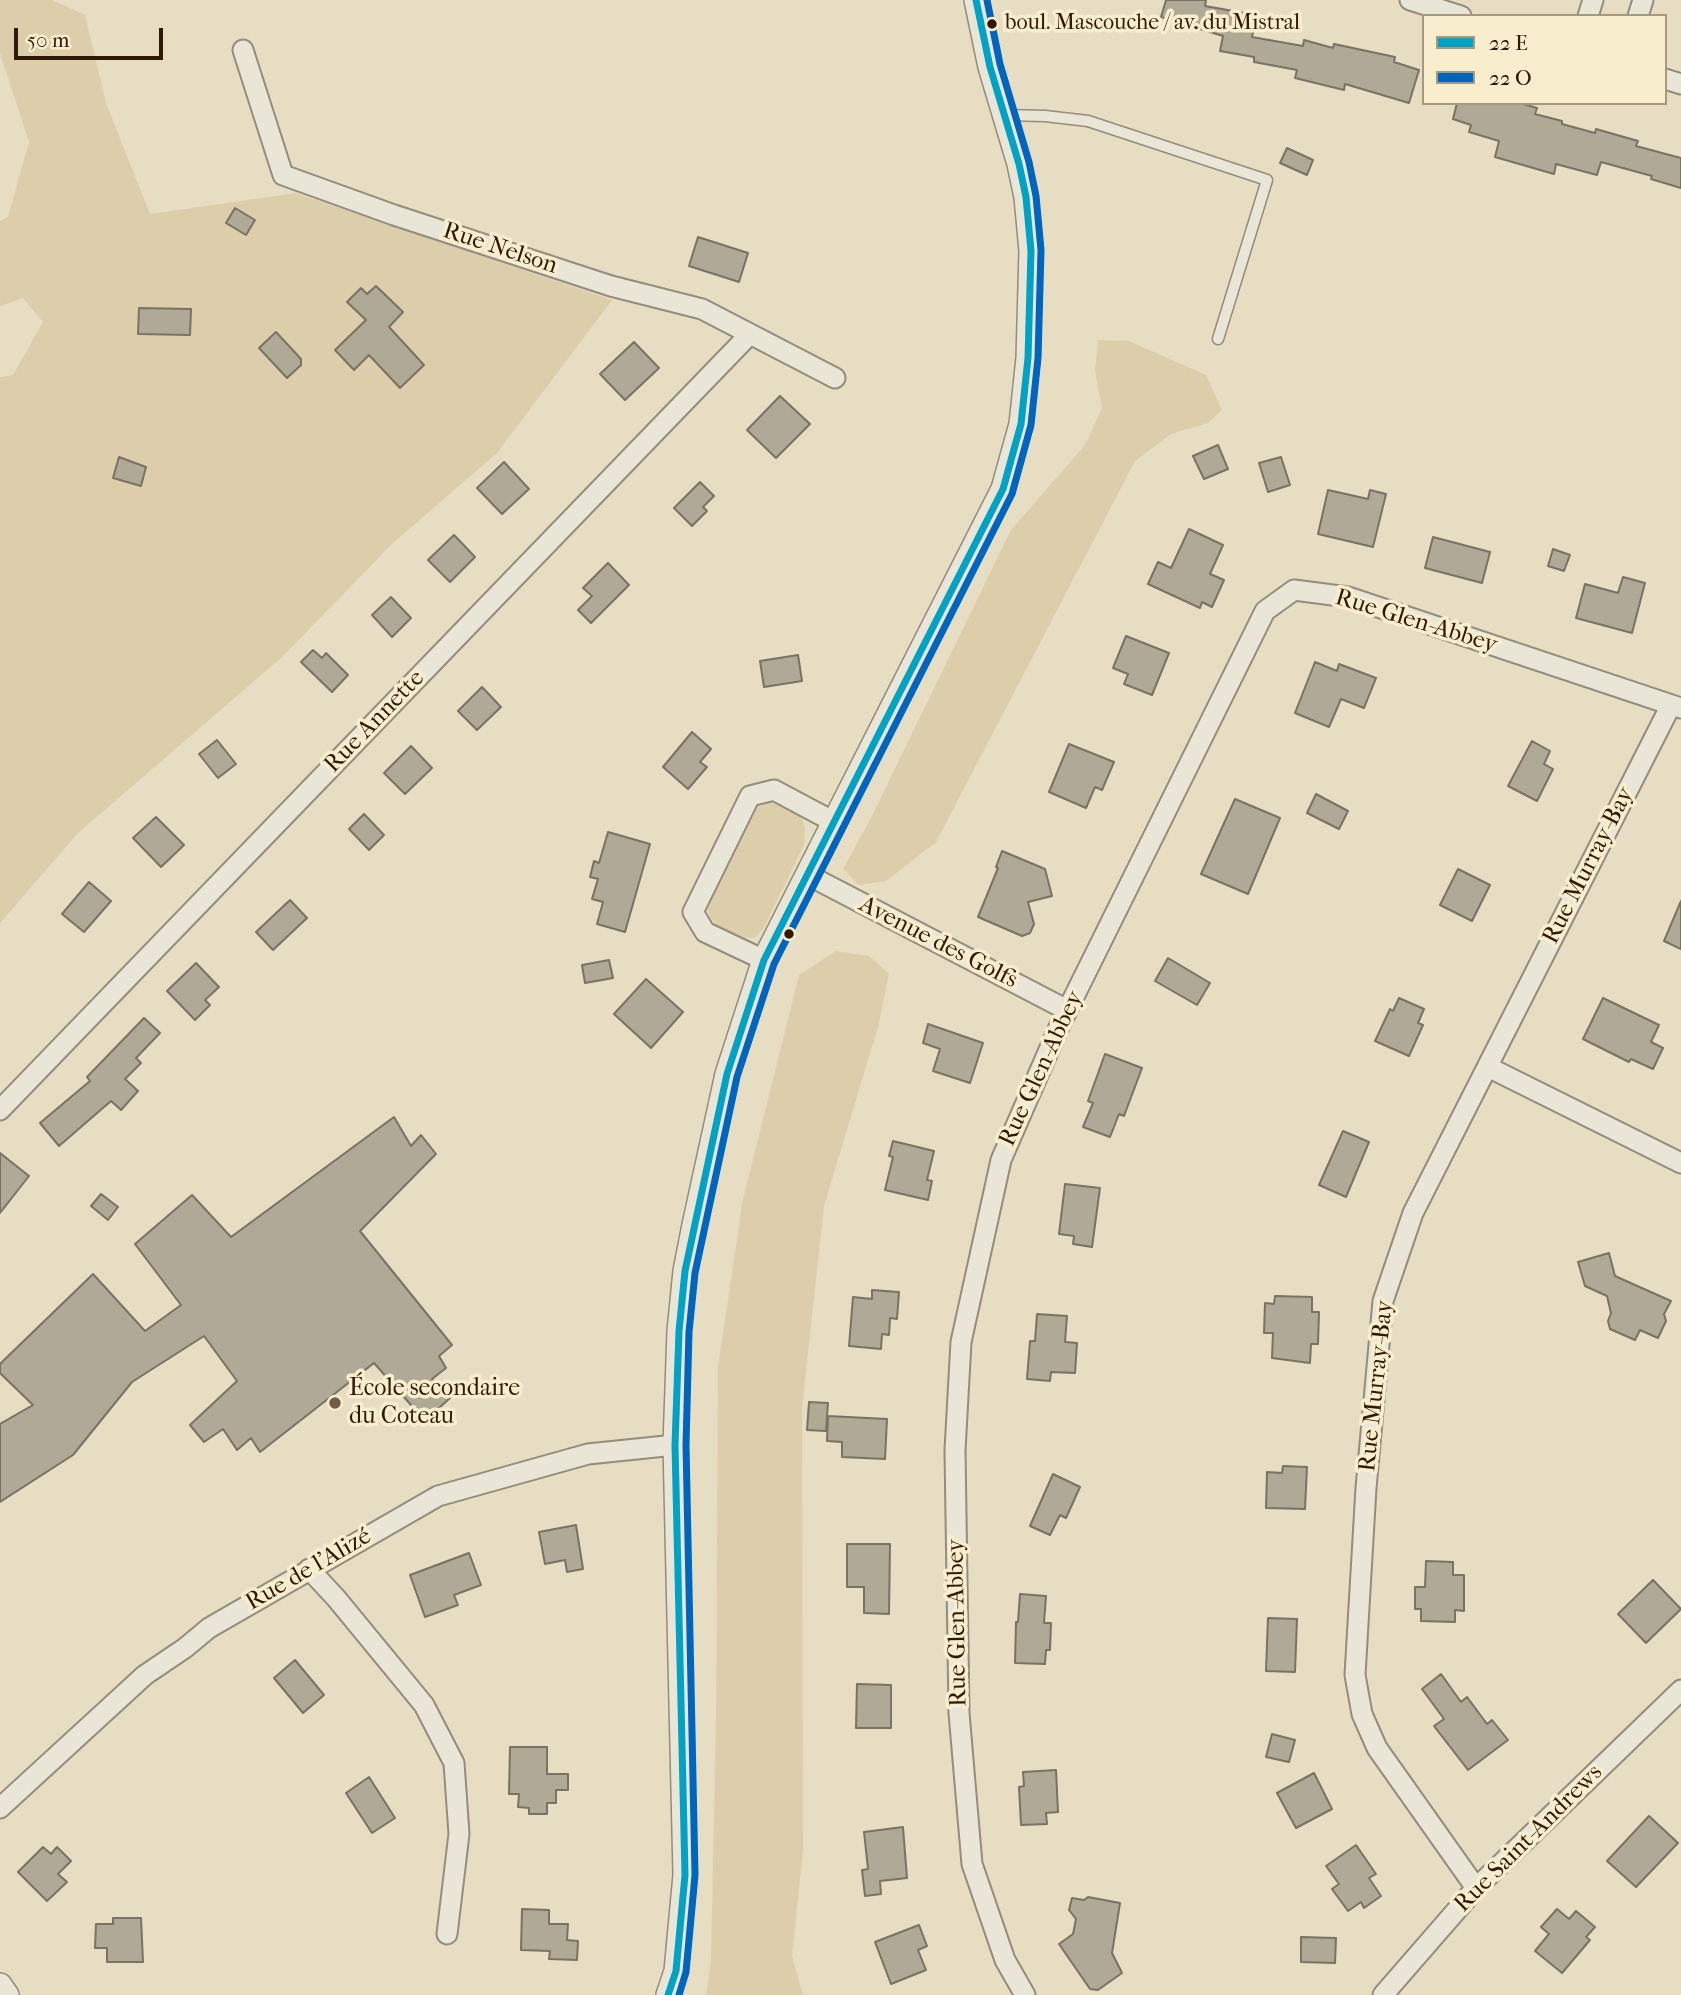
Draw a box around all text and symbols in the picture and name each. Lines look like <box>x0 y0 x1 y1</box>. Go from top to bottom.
place label: boul. Mascouche / av. du Mistral <box>1005 11 1300 37</box>
scale bar <box>18 14 166 58</box>
legend <box>1422 14 1667 105</box>
marker: boul. Mascouche / av. du Mistral <box>985 17 999 31</box>
text: 50 m <box>27 28 70 52</box>
text: 22 E <box>1489 31 1528 55</box>
text: 22 O <box>1489 66 1532 90</box>
street label: Rue Nelson <box>439 217 561 281</box>
street label: Rue Glen-Abbey <box>1332 584 1500 660</box>
street label: Rue Annette <box>319 665 431 779</box>
street label: Rue Murray-Bay <box>1537 783 1641 949</box>
street label: Avenue des Golfs <box>854 891 1022 995</box>
unlabelled marker <box>782 927 796 941</box>
street label: Rue Glen-Abbey <box>993 987 1091 1151</box>
street label: Rue Murray-Bay <box>1354 1299 1400 1473</box>
place label: École secondaire du Coteau <box>349 1375 520 1431</box>
marker: École secondaire du Coteau <box>327 1395 343 1411</box>
street label: Rue de l'Alizé <box>241 1523 377 1617</box>
street label: Rue Glen-Abbey <box>942 1539 974 1707</box>
street label: Rue Saint-Andrews <box>1449 1759 1609 1919</box>

